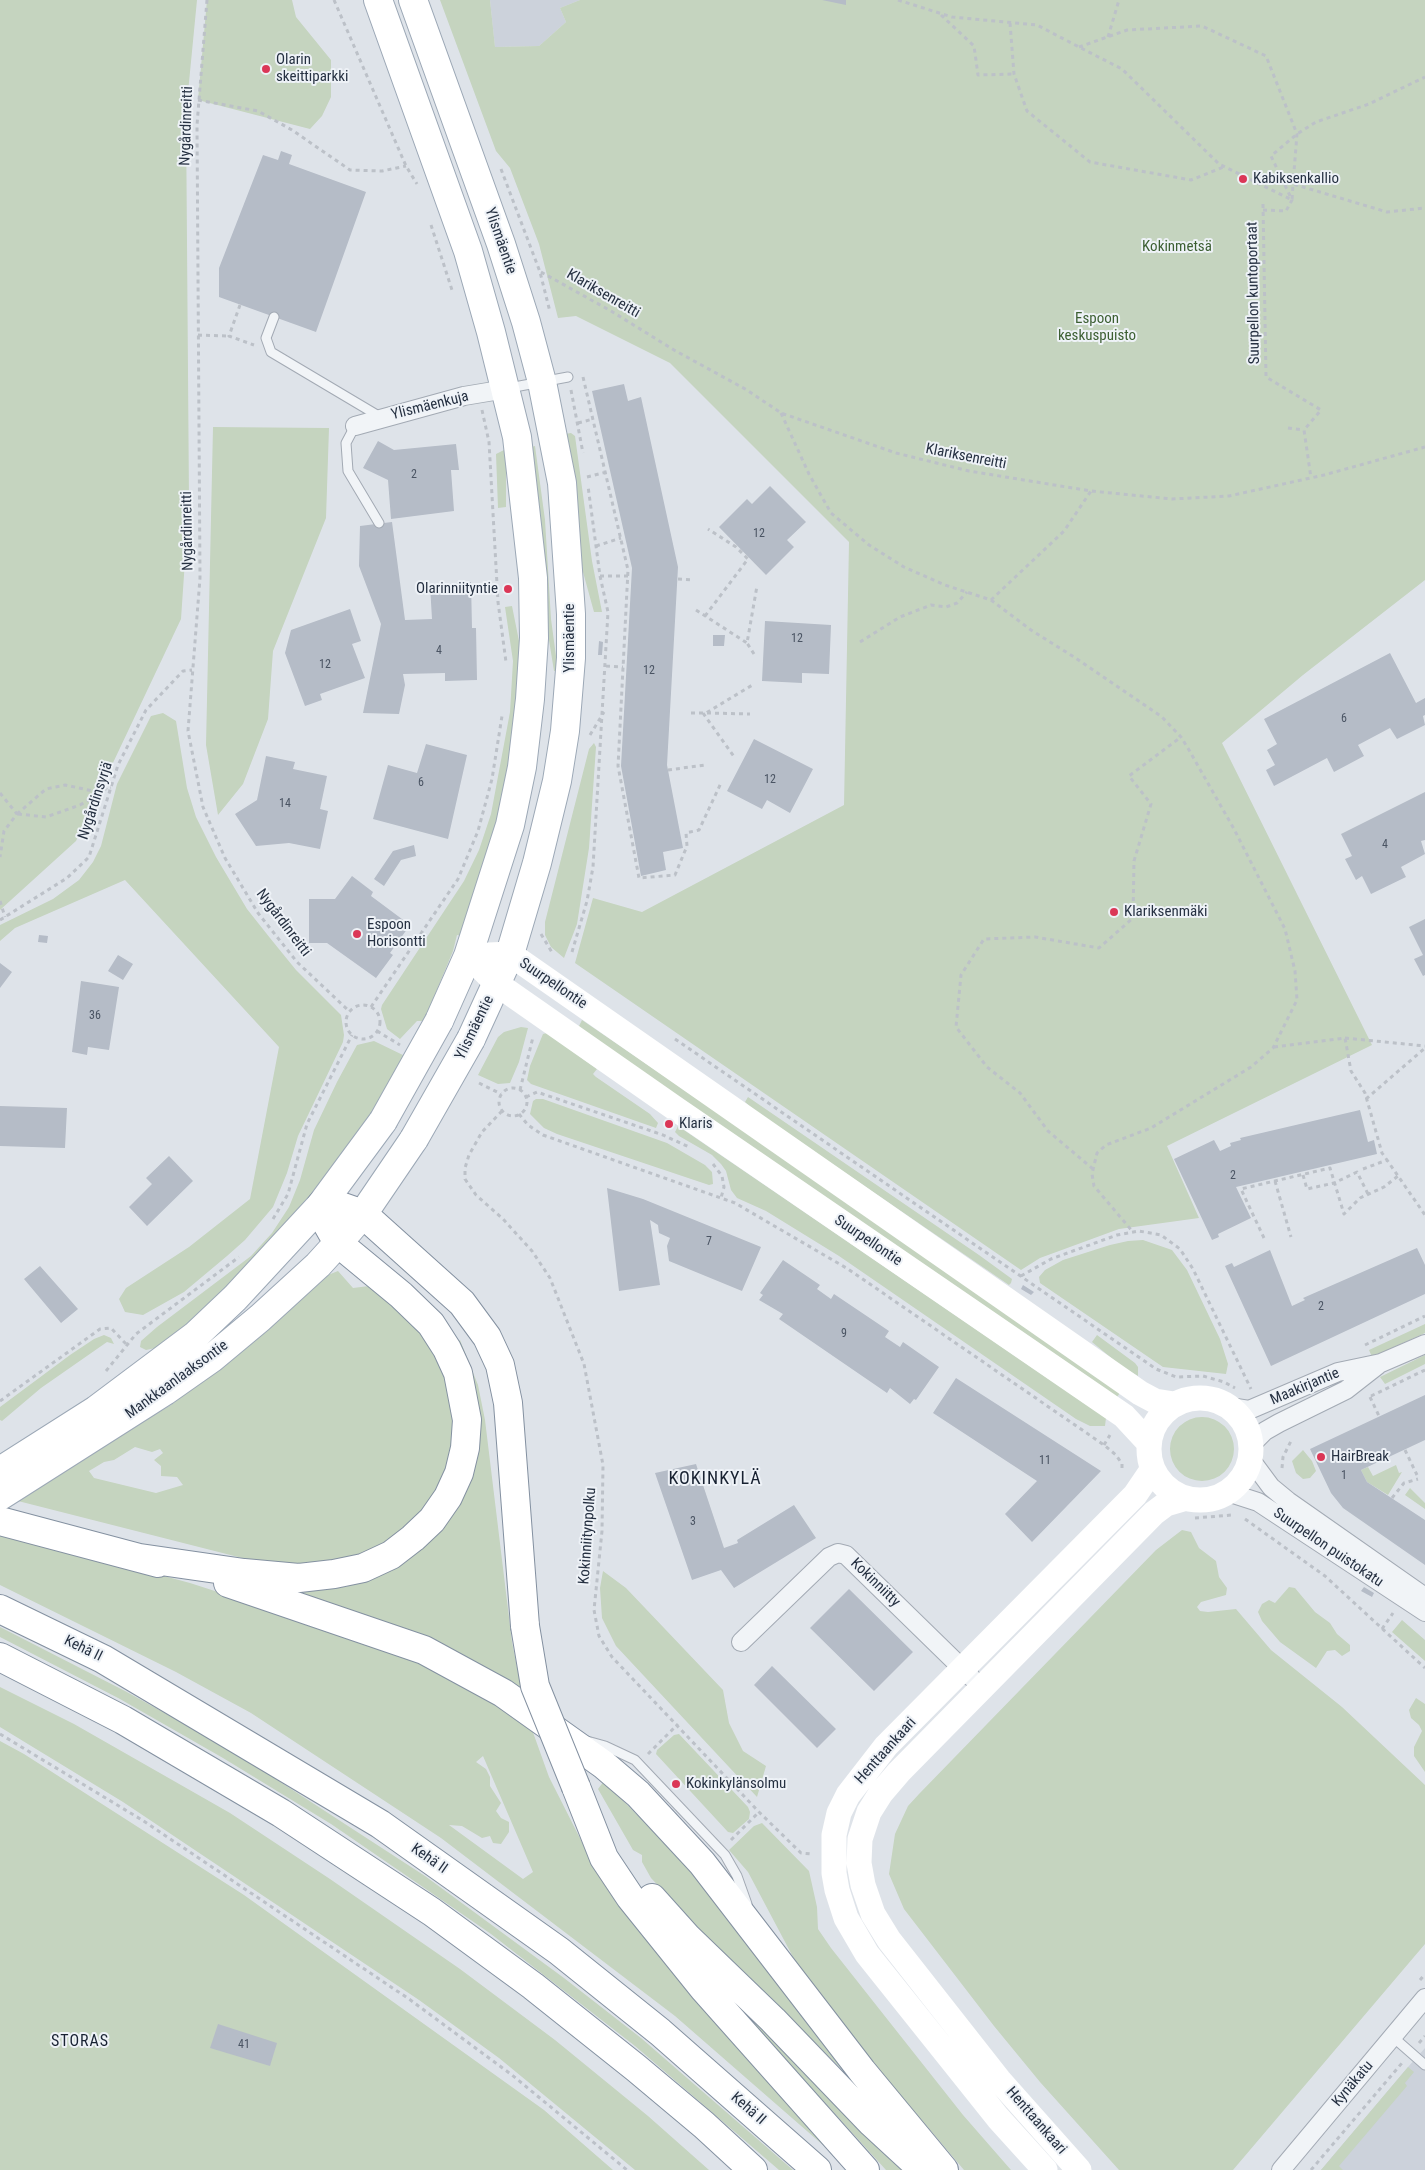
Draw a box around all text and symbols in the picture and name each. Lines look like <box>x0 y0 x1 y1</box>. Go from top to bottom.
place label: Olarin skeittiparkki <box>276 51 348 86</box>
marker: Olarin skeittiparkki <box>260 63 272 75</box>
street label: Nygårdinreitti <box>177 86 197 166</box>
place label: Kabiksenkallio <box>1253 170 1339 188</box>
marker: Kabiksenkallio <box>1237 173 1249 185</box>
street label: Ylismäentie <box>480 205 520 277</box>
street label: Suurpellon kuntoportaat <box>1244 222 1264 364</box>
park label: Kokinmetsä <box>1142 238 1212 256</box>
street label: Klariksenreitti <box>563 266 643 322</box>
park label: Espoon keskuspuisto <box>1058 310 1136 345</box>
street label: Ylismäenkuja <box>390 388 470 424</box>
street label: Klariksenreitti <box>924 440 1008 474</box>
house number: 2 <box>411 468 417 482</box>
street label: Nygårdinreitti <box>178 491 198 571</box>
house number: 12 <box>753 527 765 541</box>
place label: Olarinniityntie <box>416 580 498 598</box>
marker: Olarinniityntie <box>502 583 514 595</box>
street label: Ylismäentie <box>561 603 579 673</box>
house number: 12 <box>791 632 803 646</box>
house number: 4 <box>436 644 442 658</box>
house number: 12 <box>319 658 331 672</box>
house number: 12 <box>643 664 655 678</box>
house number: 6 <box>1341 712 1347 726</box>
street label: Nygårdinsyrjä <box>75 760 117 842</box>
house number: 12 <box>764 773 776 787</box>
house number: 6 <box>418 776 424 790</box>
house number: 14 <box>279 797 291 811</box>
house number: 4 <box>1382 838 1388 852</box>
street label: Nygårdinreitti <box>252 886 314 960</box>
place label: Klariksenmäki <box>1124 903 1207 921</box>
marker: Klariksenmäki <box>1108 906 1120 918</box>
place label: Espoon Horisontti <box>367 916 426 951</box>
marker: Espoon Horisontti <box>351 928 363 940</box>
street label: Suurpellontie <box>516 955 590 1013</box>
street label: Ylismäentie <box>452 993 498 1063</box>
house number: 36 <box>89 1009 101 1023</box>
place label: Klaris <box>679 1115 713 1133</box>
marker: Klaris <box>663 1118 675 1130</box>
house number: 2 <box>1230 1169 1236 1183</box>
street label: Suurpellontie <box>831 1212 905 1270</box>
house number: 7 <box>706 1235 712 1249</box>
house number: 2 <box>1318 1300 1324 1314</box>
house number: 9 <box>841 1327 847 1341</box>
street label: Mankkaanlaaksontie <box>122 1337 232 1423</box>
street label: Maakirjantie <box>1268 1364 1342 1410</box>
place label: HairBreak <box>1331 1448 1389 1466</box>
marker: HairBreak <box>1315 1451 1327 1463</box>
house number: 11 <box>1039 1454 1051 1468</box>
district label: KOKINKYLÄ <box>667 1468 763 1490</box>
house number: 1 <box>1341 1469 1347 1483</box>
street label: Kokinniitynpolku <box>576 1487 600 1585</box>
street label: Suurpellon puistokatu <box>1270 1505 1386 1591</box>
house number: 3 <box>690 1515 696 1529</box>
street label: Kokinniitty <box>846 1555 904 1611</box>
street label: Kehä II <box>61 1632 105 1666</box>
street label: Henttaankaari <box>851 1714 921 1788</box>
place label: Kokinkylänsolmu <box>686 1775 786 1793</box>
marker: Kokinkylänsolmu <box>670 1778 682 1790</box>
street label: Kehä II <box>407 1840 451 1878</box>
district label: STORAS <box>50 2032 110 2052</box>
house number: 41 <box>238 2038 250 2052</box>
street label: Kynäkatu <box>1329 2057 1377 2111</box>
street label: Henttaankaari <box>1002 2084 1070 2158</box>
street label: Kehä II <box>727 2089 769 2129</box>

